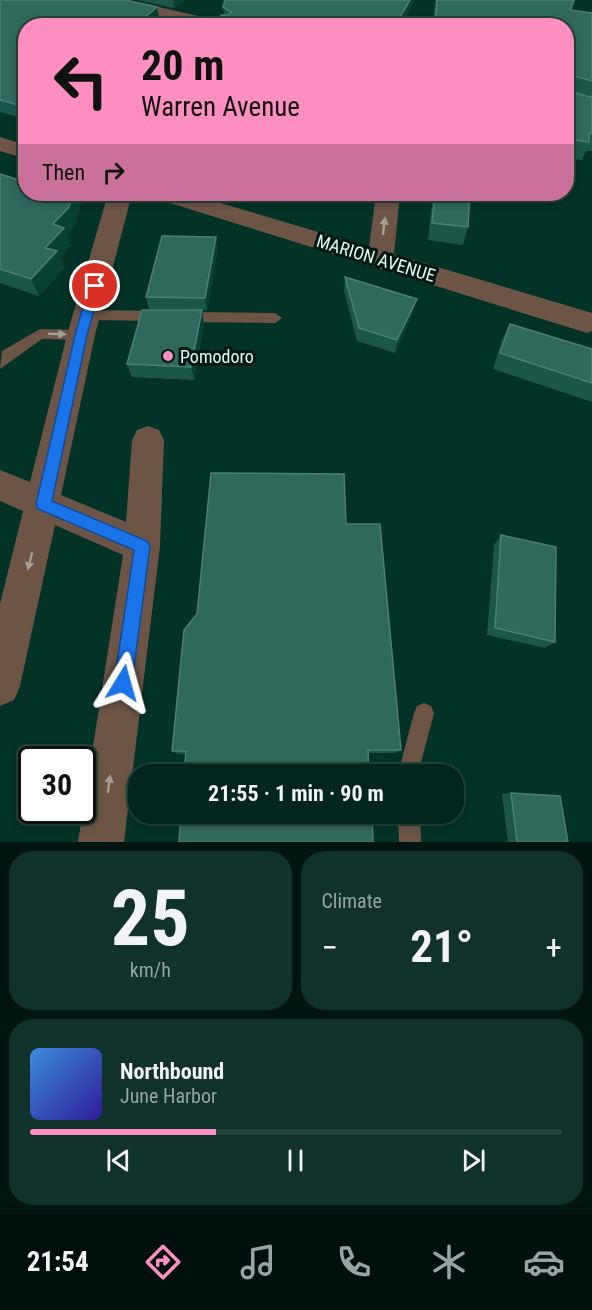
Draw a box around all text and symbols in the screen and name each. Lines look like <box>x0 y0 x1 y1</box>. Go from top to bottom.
text: 20 m <box>141 41 224 90</box>
icon: left <box>42 42 120 120</box>
text: Warren Avenue <box>141 91 300 123</box>
icon: right <box>97 156 130 189</box>
text: Then <box>42 160 85 185</box>
one-way arrow <box>379 217 389 236</box>
street label: MARION AVENUE <box>314 230 438 286</box>
pin <box>69 260 120 311</box>
icon: arrive <box>78 269 111 302</box>
one-way arrow <box>47 329 66 339</box>
place label: Pomodoro <box>180 346 254 367</box>
marker: Pomodoro <box>161 349 175 363</box>
one-way arrow <box>25 552 34 571</box>
position arrow <box>91 651 155 715</box>
speed limit sign: 30 <box>18 746 96 824</box>
one-way arrow <box>104 774 113 793</box>
text: 21:55 · 1 min · 90 m <box>208 781 384 806</box>
text: 25 <box>111 873 190 964</box>
text: Climate <box>322 889 382 913</box>
text: 21° <box>410 920 473 973</box>
text: − <box>322 928 338 967</box>
text: + <box>546 928 562 967</box>
text: km/h <box>130 958 171 982</box>
text: Northbound <box>120 1059 224 1084</box>
text: June Harbor <box>120 1084 217 1108</box>
icon: previous <box>102 1144 135 1177</box>
icon: pause <box>279 1144 312 1177</box>
icon: next <box>457 1144 490 1177</box>
icon: directions <box>142 1241 184 1283</box>
icon: music <box>237 1241 279 1283</box>
icon: phone <box>333 1241 375 1283</box>
icon: climate <box>428 1241 470 1283</box>
icon: car <box>523 1241 565 1283</box>
text: 21:54 <box>27 1246 89 1278</box>

